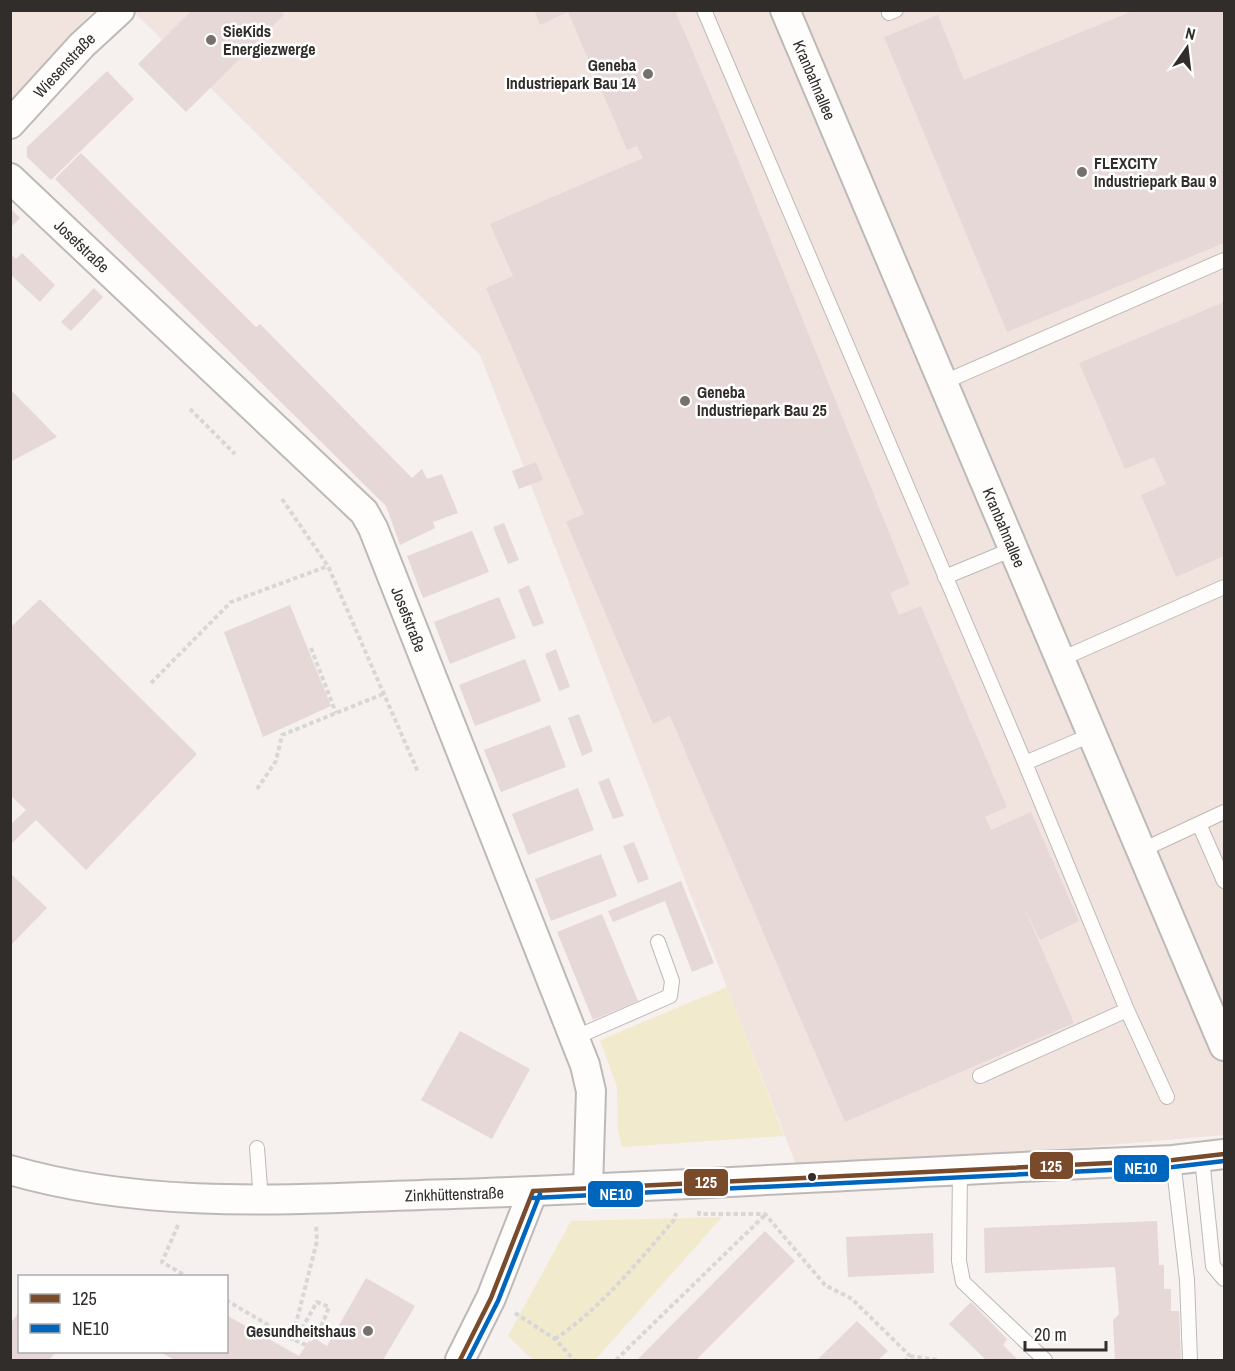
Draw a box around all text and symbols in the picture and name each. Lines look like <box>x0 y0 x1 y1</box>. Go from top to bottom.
north arrow <box>1157 18 1217 78</box>
place label: SieKids Energiezwerge <box>223 20 316 60</box>
text: N <box>1183 22 1198 45</box>
street label: Wiesenstraße <box>28 27 100 102</box>
marker: SieKids Energiezwerge <box>204 33 218 47</box>
street label: Kranbahnallee <box>788 37 841 123</box>
place label: Geneba Industriepark Bau 14 <box>506 54 637 94</box>
marker: Geneba Industriepark Bau 14 <box>641 67 655 81</box>
place label: FLEXCITY Industriepark Bau 9 <box>1094 152 1217 192</box>
marker: FLEXCITY Industriepark Bau 9 <box>1075 165 1089 179</box>
street label: Josefstraße <box>50 214 115 277</box>
place label: Geneba Industriepark Bau 25 <box>697 381 827 421</box>
marker: Geneba Industriepark Bau 25 <box>678 394 692 408</box>
street label: Kranbahnallee <box>978 484 1031 571</box>
street label: Josefstraße <box>386 583 432 655</box>
line badge: 125 <box>1029 1151 1074 1180</box>
line badge: NE10 <box>1113 1154 1170 1183</box>
text: 125 <box>1040 1155 1062 1177</box>
text: NE10 <box>1125 1157 1157 1179</box>
line badge: 125 <box>683 1168 729 1197</box>
text: 125 <box>695 1171 717 1193</box>
unlabelled marker <box>806 1171 818 1183</box>
line badge: NE10 <box>587 1180 644 1208</box>
street label: Zinkhüttenstraße <box>404 1181 504 1207</box>
text: NE10 <box>600 1183 632 1205</box>
legend <box>18 1275 228 1353</box>
text: 125 <box>72 1286 97 1311</box>
scale bar <box>1025 1314 1106 1352</box>
text: NE10 <box>72 1316 109 1341</box>
place label: Gesundheitshaus <box>246 1320 356 1342</box>
text: 20 m <box>1034 1322 1067 1347</box>
marker: Gesundheitshaus <box>361 1324 375 1338</box>

